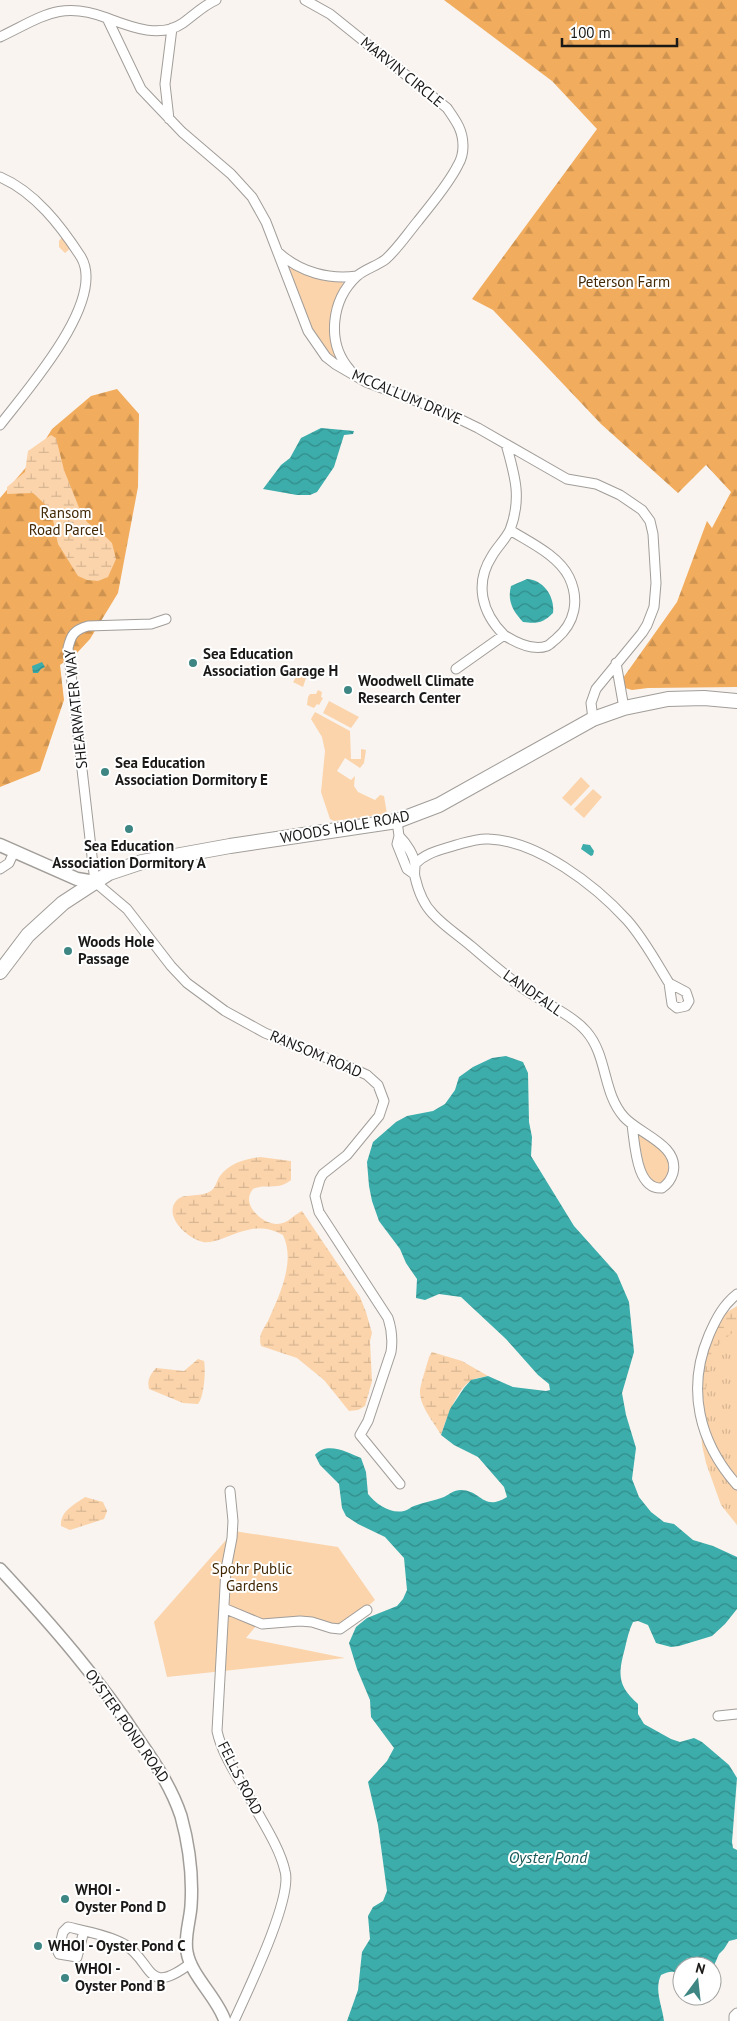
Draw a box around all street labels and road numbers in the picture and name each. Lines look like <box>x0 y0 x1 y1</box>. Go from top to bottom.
street label: MARVIN CIRCLE <box>357 32 448 111</box>
street label: MCCALLUM DRIVE <box>349 365 465 428</box>
street label: SHEARWATER WAY <box>60 648 91 770</box>
street label: WOODS HOLE ROAD <box>279 806 411 847</box>
street label: LANDFALL <box>500 965 567 1020</box>
street label: RANSOM ROAD <box>267 1026 365 1081</box>
street label: OYSTER POND ROAD <box>81 1665 174 1786</box>
street label: FELLS ROAD <box>214 1738 267 1818</box>

